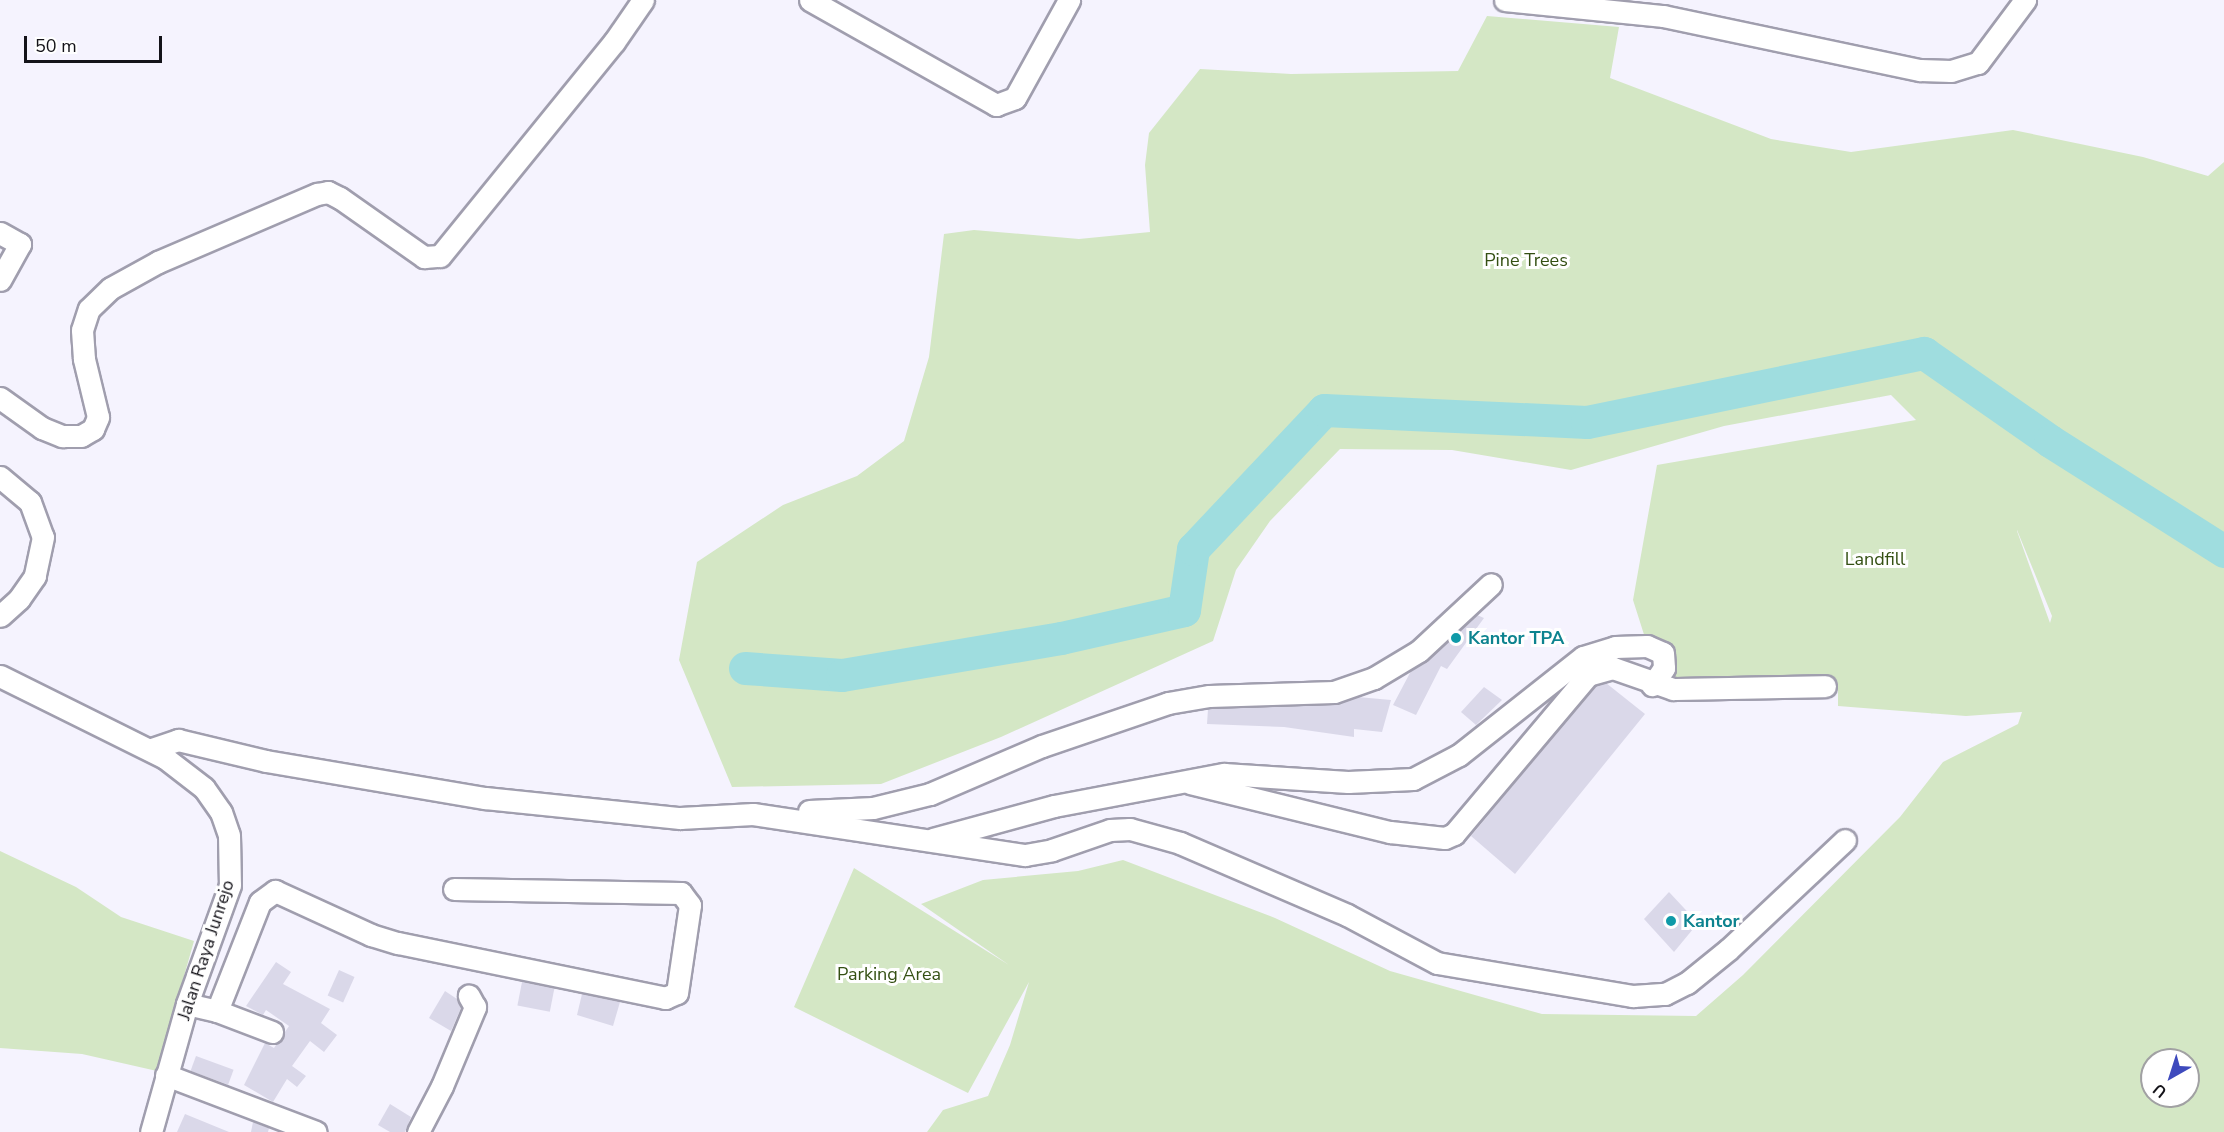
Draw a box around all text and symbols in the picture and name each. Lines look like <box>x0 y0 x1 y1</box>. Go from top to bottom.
scale bar <box>27 24 165 62</box>
text: 50 m <box>35 34 77 58</box>
park label: Pine Trees <box>1484 249 1568 271</box>
park label: Landfill <box>1845 548 1905 570</box>
place label: Kantor TPA <box>1468 627 1564 649</box>
marker: Kantor TPA <box>1449 631 1463 645</box>
street label: Jalan Raya Junrejo <box>173 877 239 1023</box>
place label: Kantor <box>1683 910 1740 932</box>
marker: Kantor <box>1664 914 1678 928</box>
park label: Parking Area <box>837 963 941 985</box>
north arrow <box>2140 1048 2200 1108</box>
text: U <box>2148 1078 2171 1103</box>

